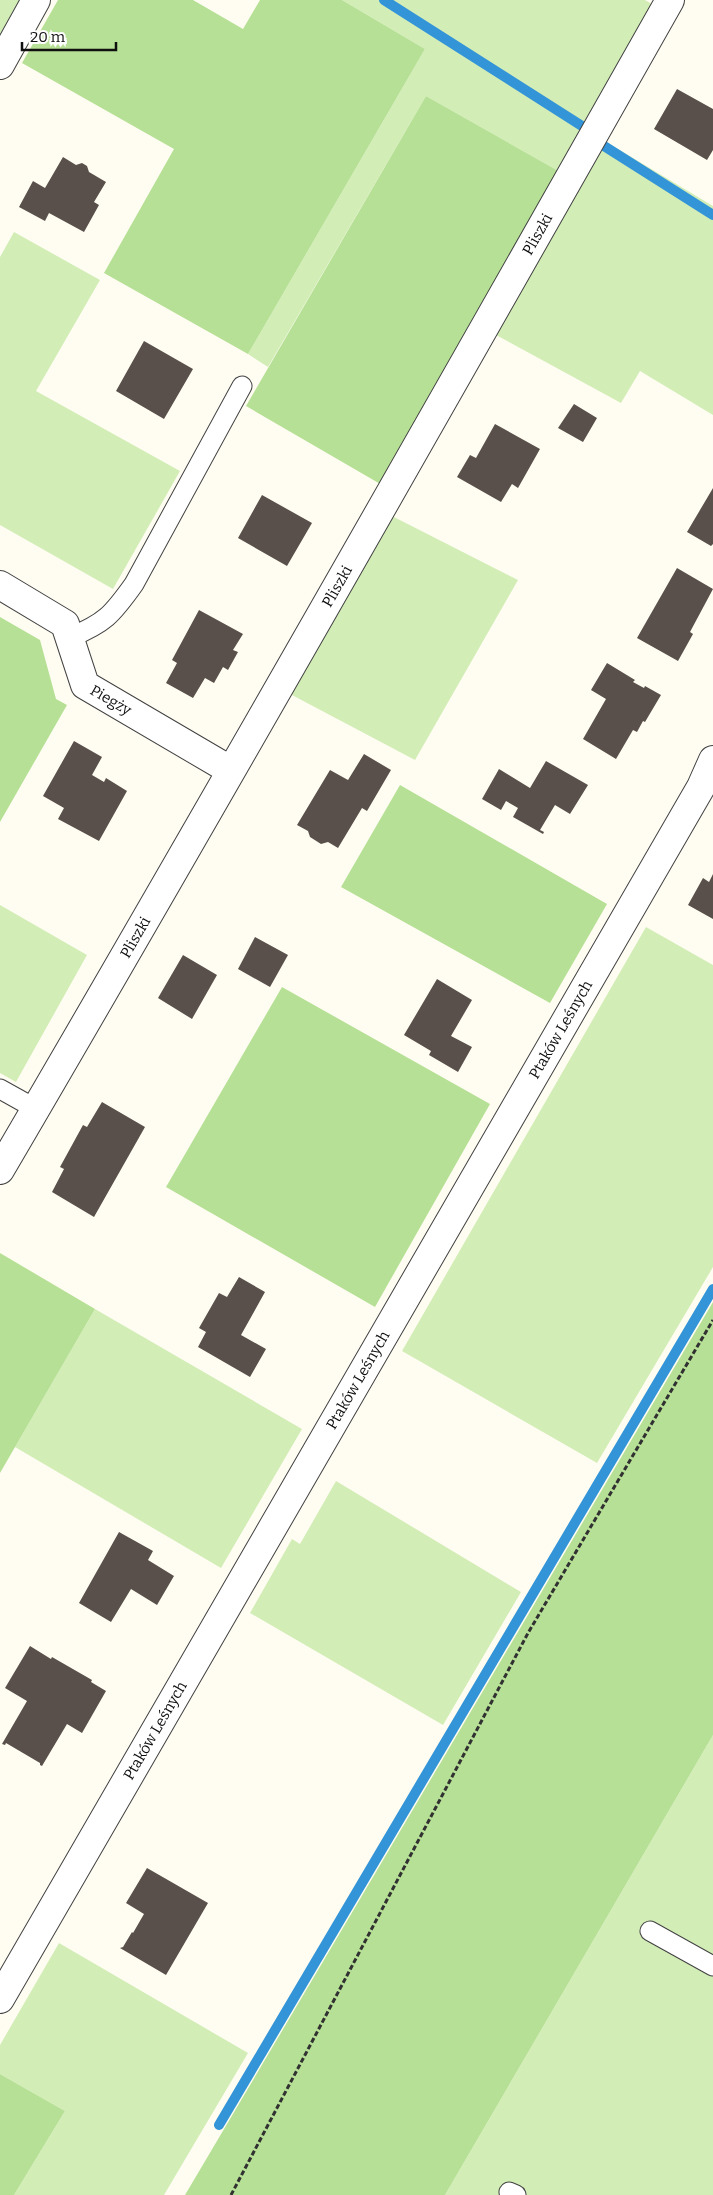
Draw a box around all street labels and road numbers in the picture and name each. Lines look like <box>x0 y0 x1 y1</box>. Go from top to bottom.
street label: Pliszki <box>519 210 556 258</box>
street label: Pliszki <box>318 562 356 610</box>
street label: Piegży <box>87 681 135 719</box>
street label: Pliszki <box>116 913 155 961</box>
street label: Ptaków Leśnych <box>525 976 597 1082</box>
street label: Ptaków Leśnych <box>322 1327 394 1433</box>
street label: Ptaków Leśnych <box>120 1678 191 1783</box>

